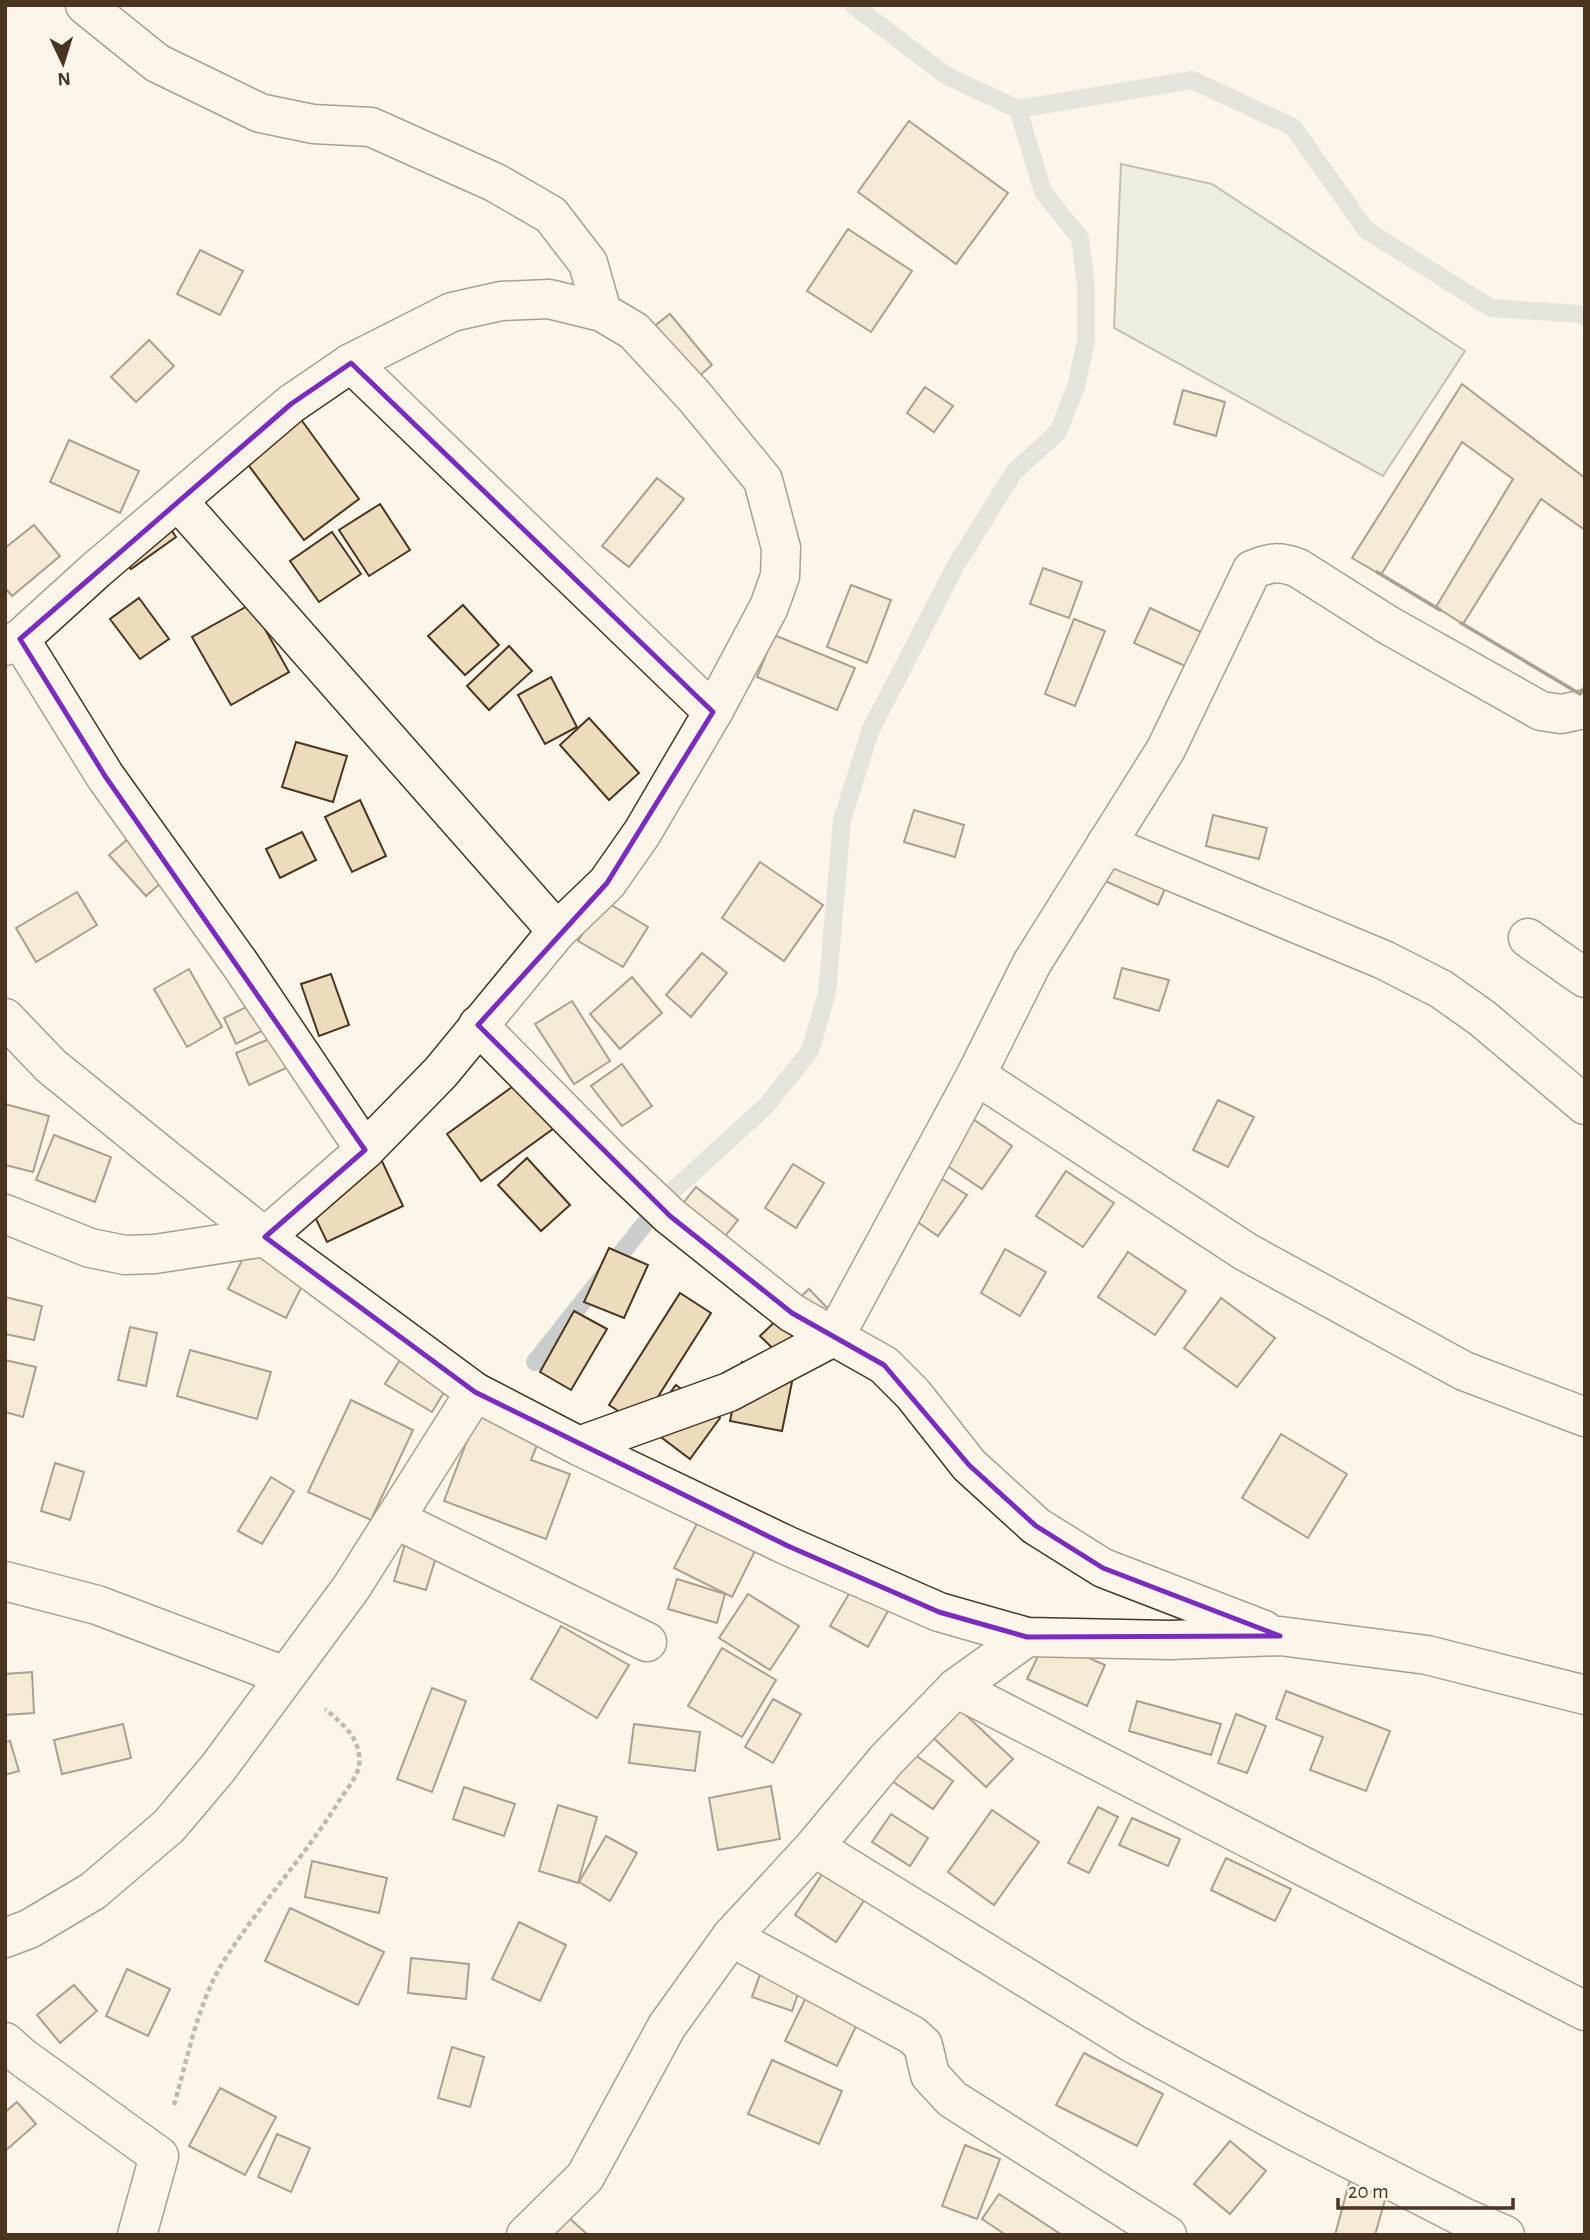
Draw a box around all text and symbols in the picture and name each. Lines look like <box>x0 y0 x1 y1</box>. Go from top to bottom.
north arrow <box>28 28 98 98</box>
text: N <box>57 69 71 88</box>
scale bar <box>1338 2166 1513 2210</box>
text: 20 m <box>1348 2181 1389 2202</box>

